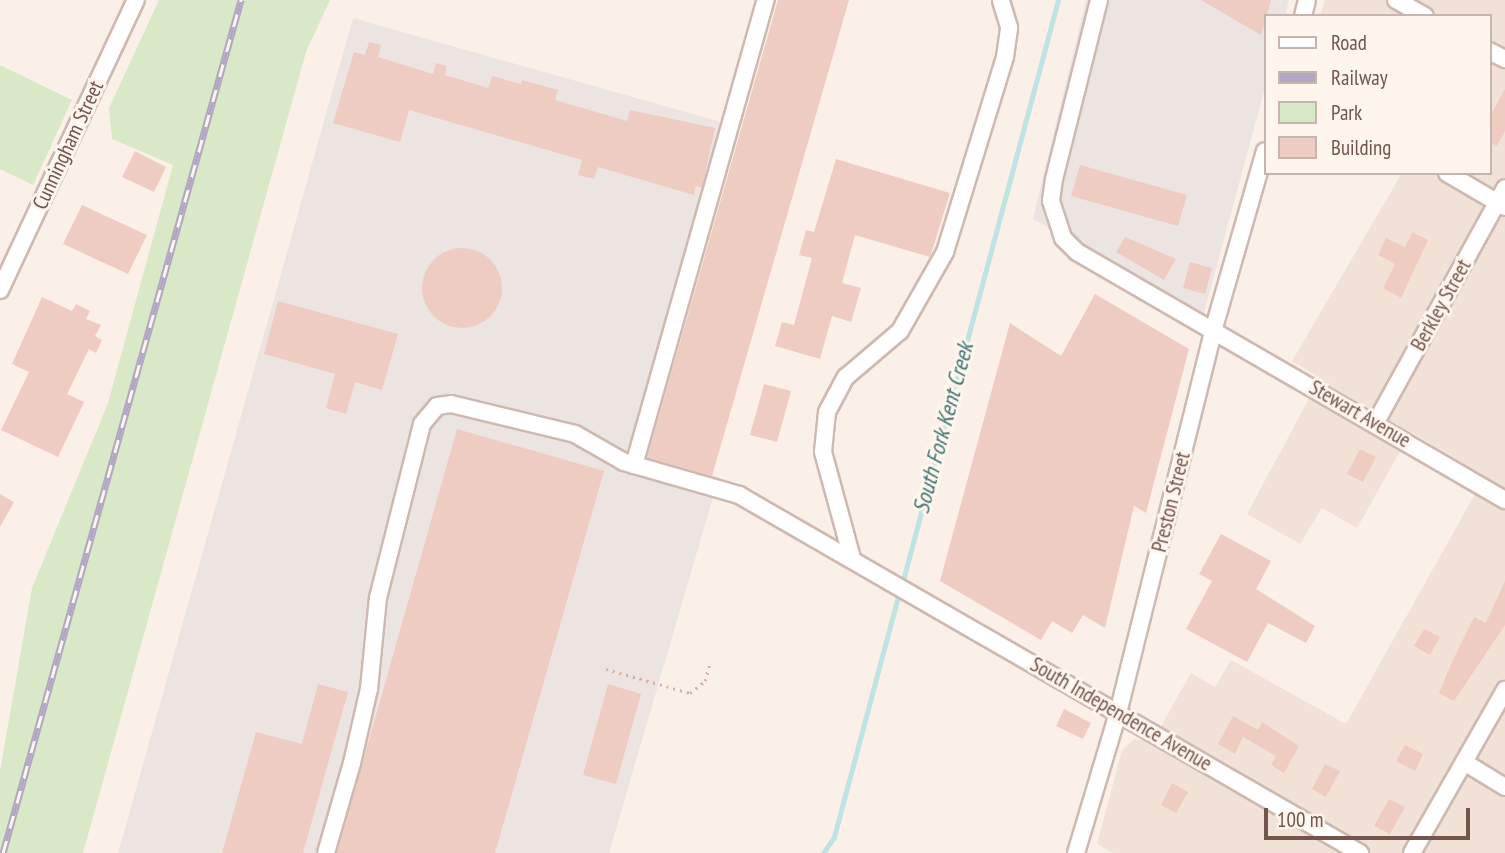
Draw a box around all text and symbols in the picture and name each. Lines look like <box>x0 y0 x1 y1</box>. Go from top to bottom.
legend <box>1264 14 1491 175</box>
text: Road <box>1331 29 1367 56</box>
text: Railway <box>1331 64 1388 91</box>
street label: Cunningham Street <box>27 77 109 213</box>
text: Park <box>1331 99 1362 126</box>
text: Building <box>1331 134 1391 161</box>
street label: Berkley Street <box>1405 255 1477 355</box>
water label: South Fork Kent Creek <box>907 339 979 517</box>
street label: Stewart Avenue <box>1305 375 1415 453</box>
street label: Preston Street <box>1146 449 1196 555</box>
street label: South Independence Avenue <box>1026 652 1216 776</box>
scale bar <box>1267 794 1474 838</box>
text: 100 m <box>1277 806 1323 833</box>

